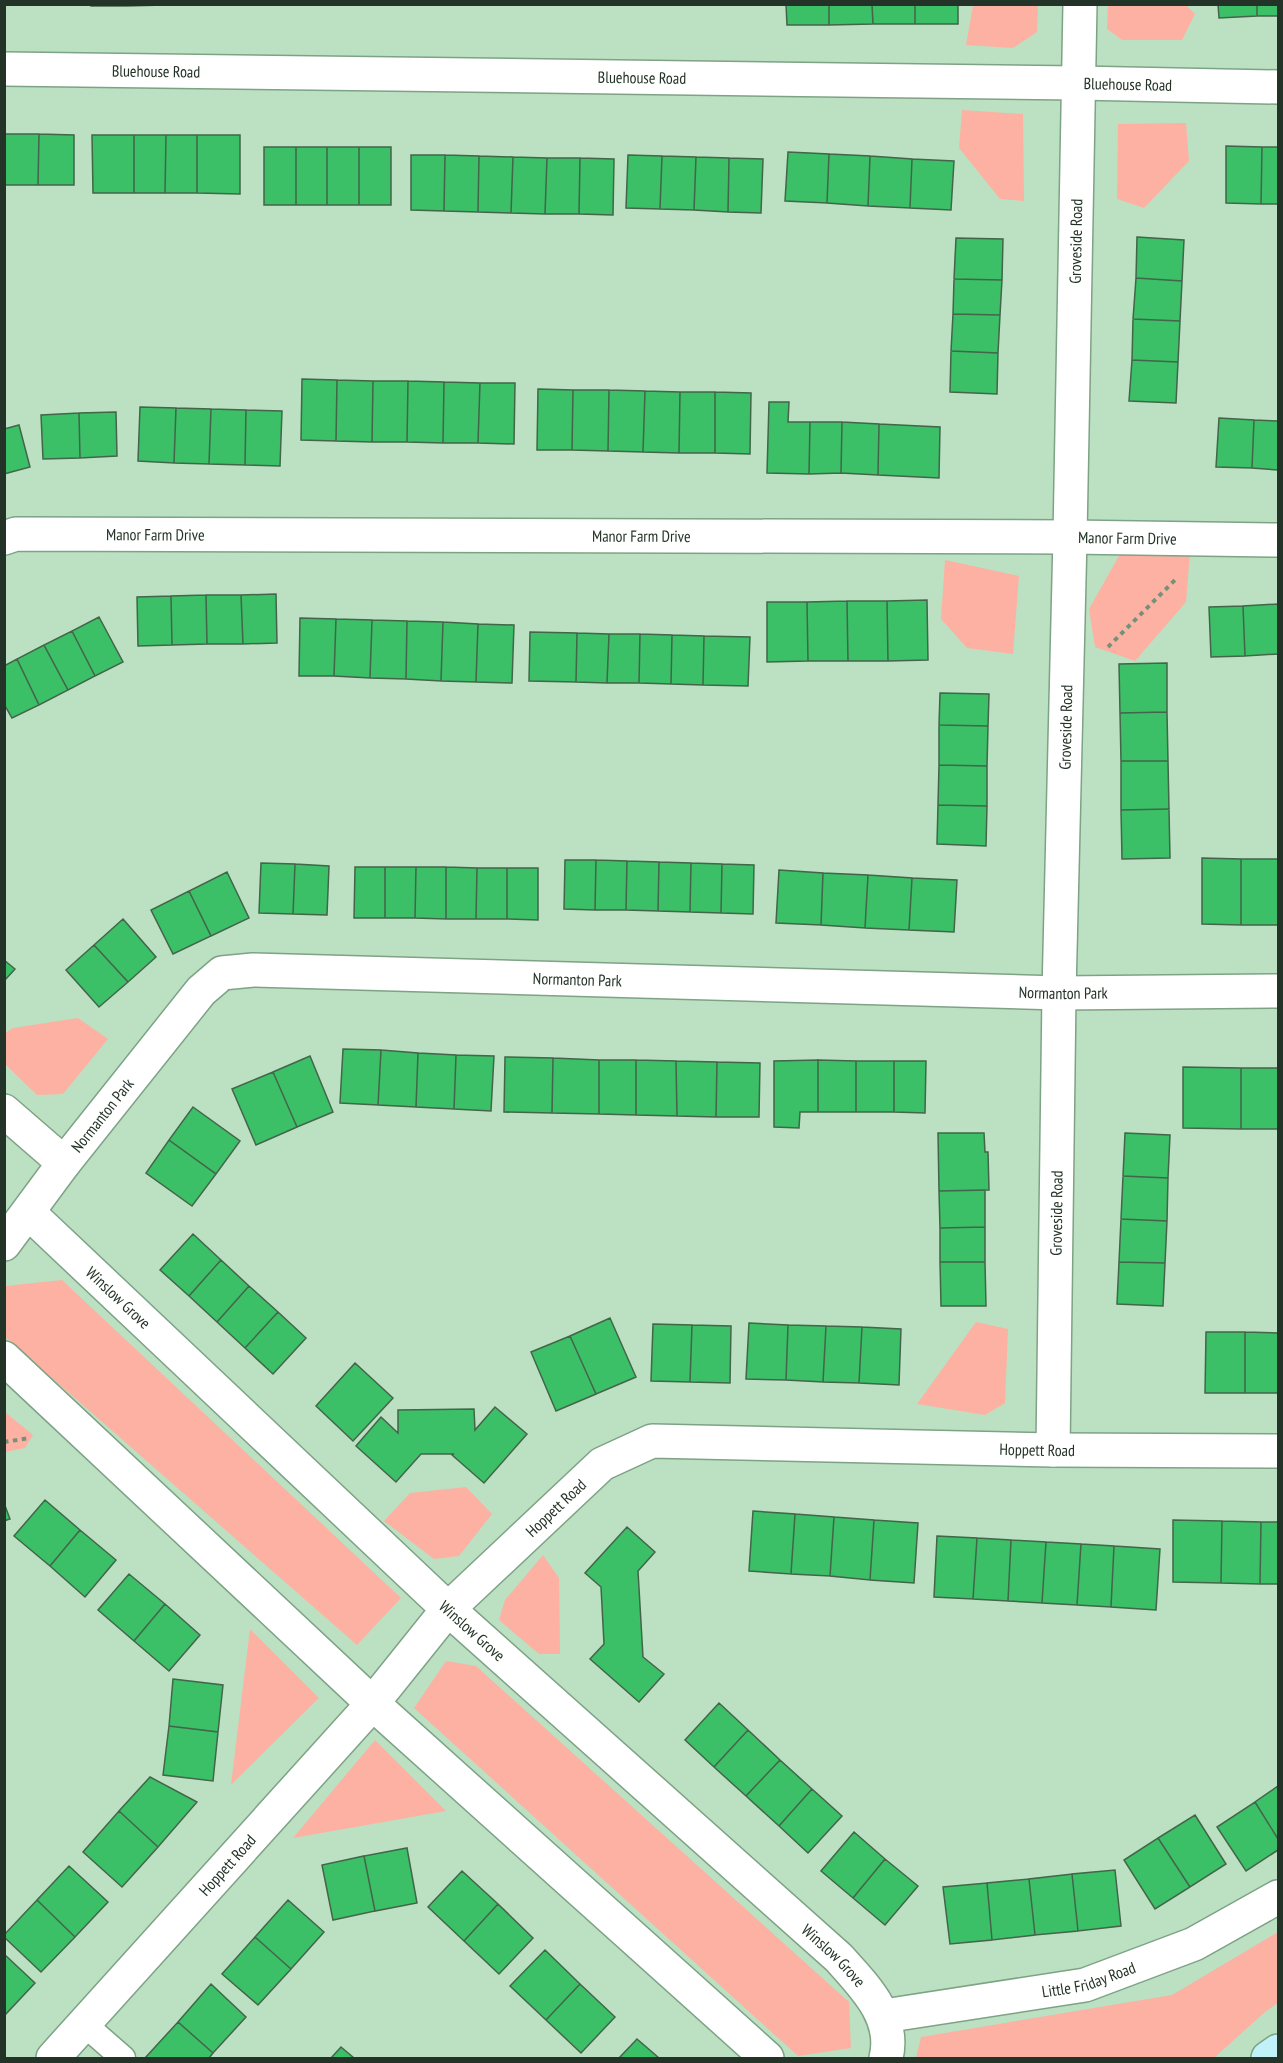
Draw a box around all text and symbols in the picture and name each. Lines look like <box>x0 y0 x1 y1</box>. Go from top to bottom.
street label: Bluehouse Road <box>112 60 200 82</box>
street label: Bluehouse Road <box>598 67 686 88</box>
street label: Bluehouse Road <box>1083 73 1172 95</box>
street label: Groveside Road <box>1065 198 1086 284</box>
street label: Manor Farm Drive <box>106 524 205 545</box>
street label: Manor Farm Drive <box>592 526 691 546</box>
street label: Manor Farm Drive <box>1078 527 1177 549</box>
street label: Groveside Road <box>1054 684 1076 770</box>
street label: Normanton Park <box>532 968 623 991</box>
street label: Normanton Park <box>1018 982 1109 1003</box>
street label: Normanton Park <box>67 1073 138 1156</box>
street label: Groveside Road <box>1046 1170 1067 1256</box>
street label: Winslow Grove <box>82 1262 155 1333</box>
street label: Hoppett Road <box>999 1439 1075 1460</box>
street label: Hoppett Road <box>521 1474 590 1541</box>
street label: Winslow Grove <box>435 1596 509 1665</box>
street label: Hoppett Road <box>194 1830 260 1900</box>
street label: Winslow Grove <box>798 1920 870 1991</box>
street label: Little Friday Road <box>1040 1957 1138 2002</box>

